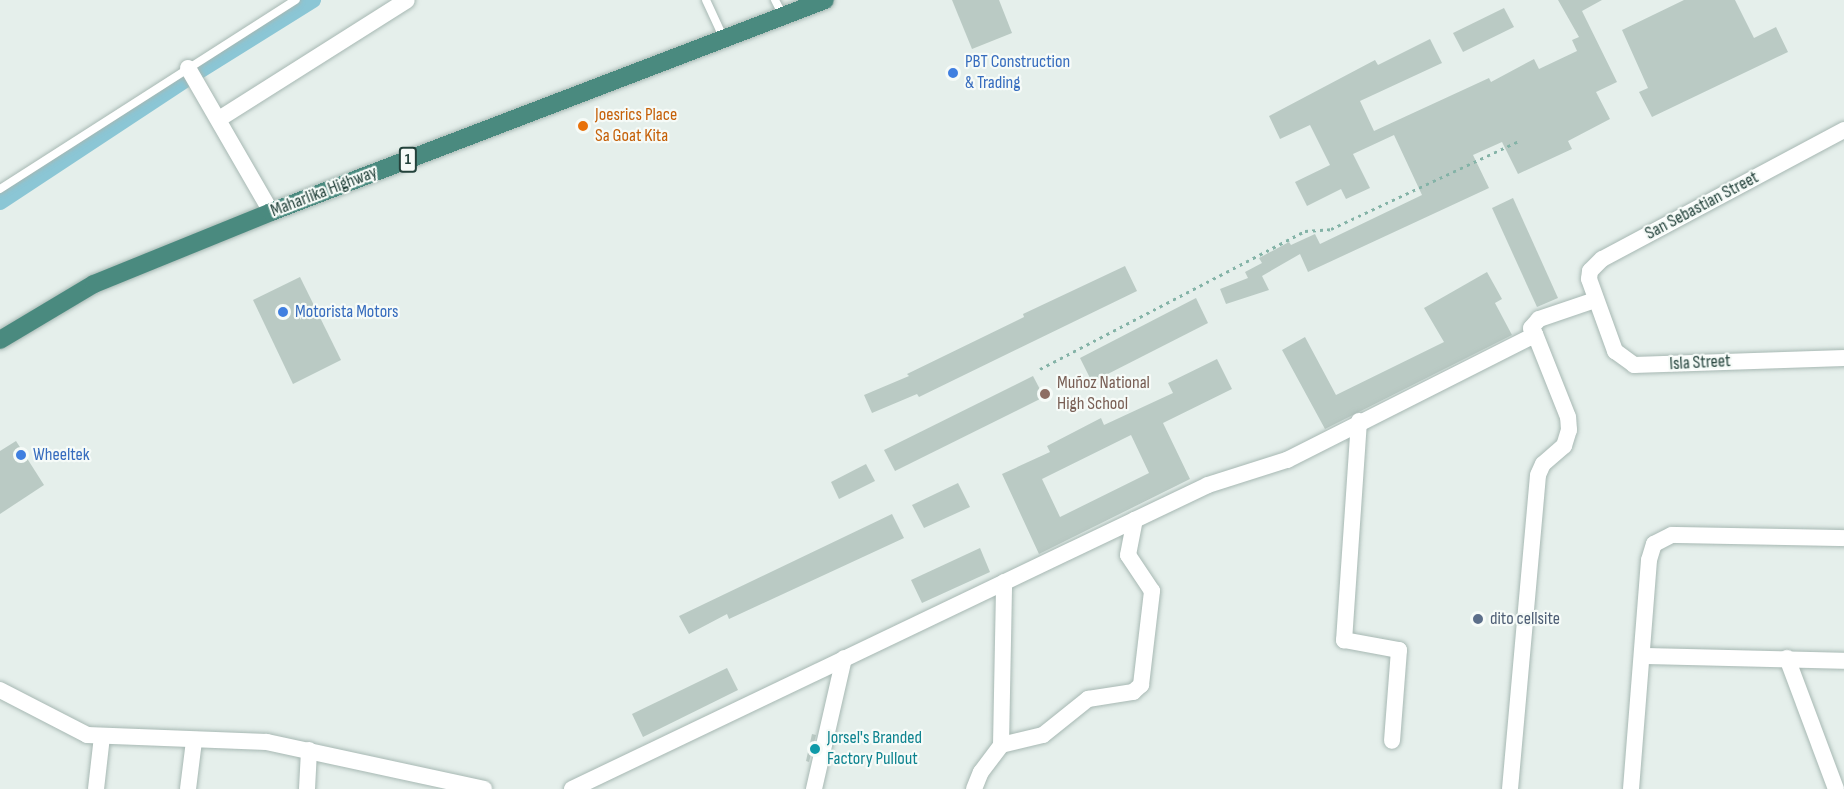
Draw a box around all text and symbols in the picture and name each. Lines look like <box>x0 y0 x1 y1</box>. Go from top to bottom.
place label: PBT Construction & Trading <box>965 52 1070 94</box>
marker: PBT Construction & Trading <box>946 66 960 80</box>
place label: Joesrics Place Sa Goat Kita <box>595 105 677 148</box>
marker: Joesrics Place Sa Goat Kita <box>576 119 590 133</box>
road number: 1 <box>398 147 418 173</box>
street label: Maharlika Highway <box>268 162 380 222</box>
street label: San Sebastian Street <box>1642 167 1762 245</box>
place label: Motorista Motors <box>295 301 398 323</box>
marker: Motorista Motors <box>276 305 290 319</box>
street label: Isla Street <box>1669 351 1731 375</box>
place label: Muñoz National High School <box>1057 373 1150 416</box>
marker: Muñoz National High School <box>1038 387 1052 401</box>
place label: Wheeltek <box>33 444 90 466</box>
marker: Wheeltek <box>14 448 28 462</box>
place label: dito cellsite <box>1490 608 1560 630</box>
marker: dito cellsite <box>1471 612 1485 626</box>
place label: Jorsel's Branded Factory Pullout <box>827 728 922 771</box>
marker: Jorsel's Branded Factory Pullout <box>808 742 822 756</box>

